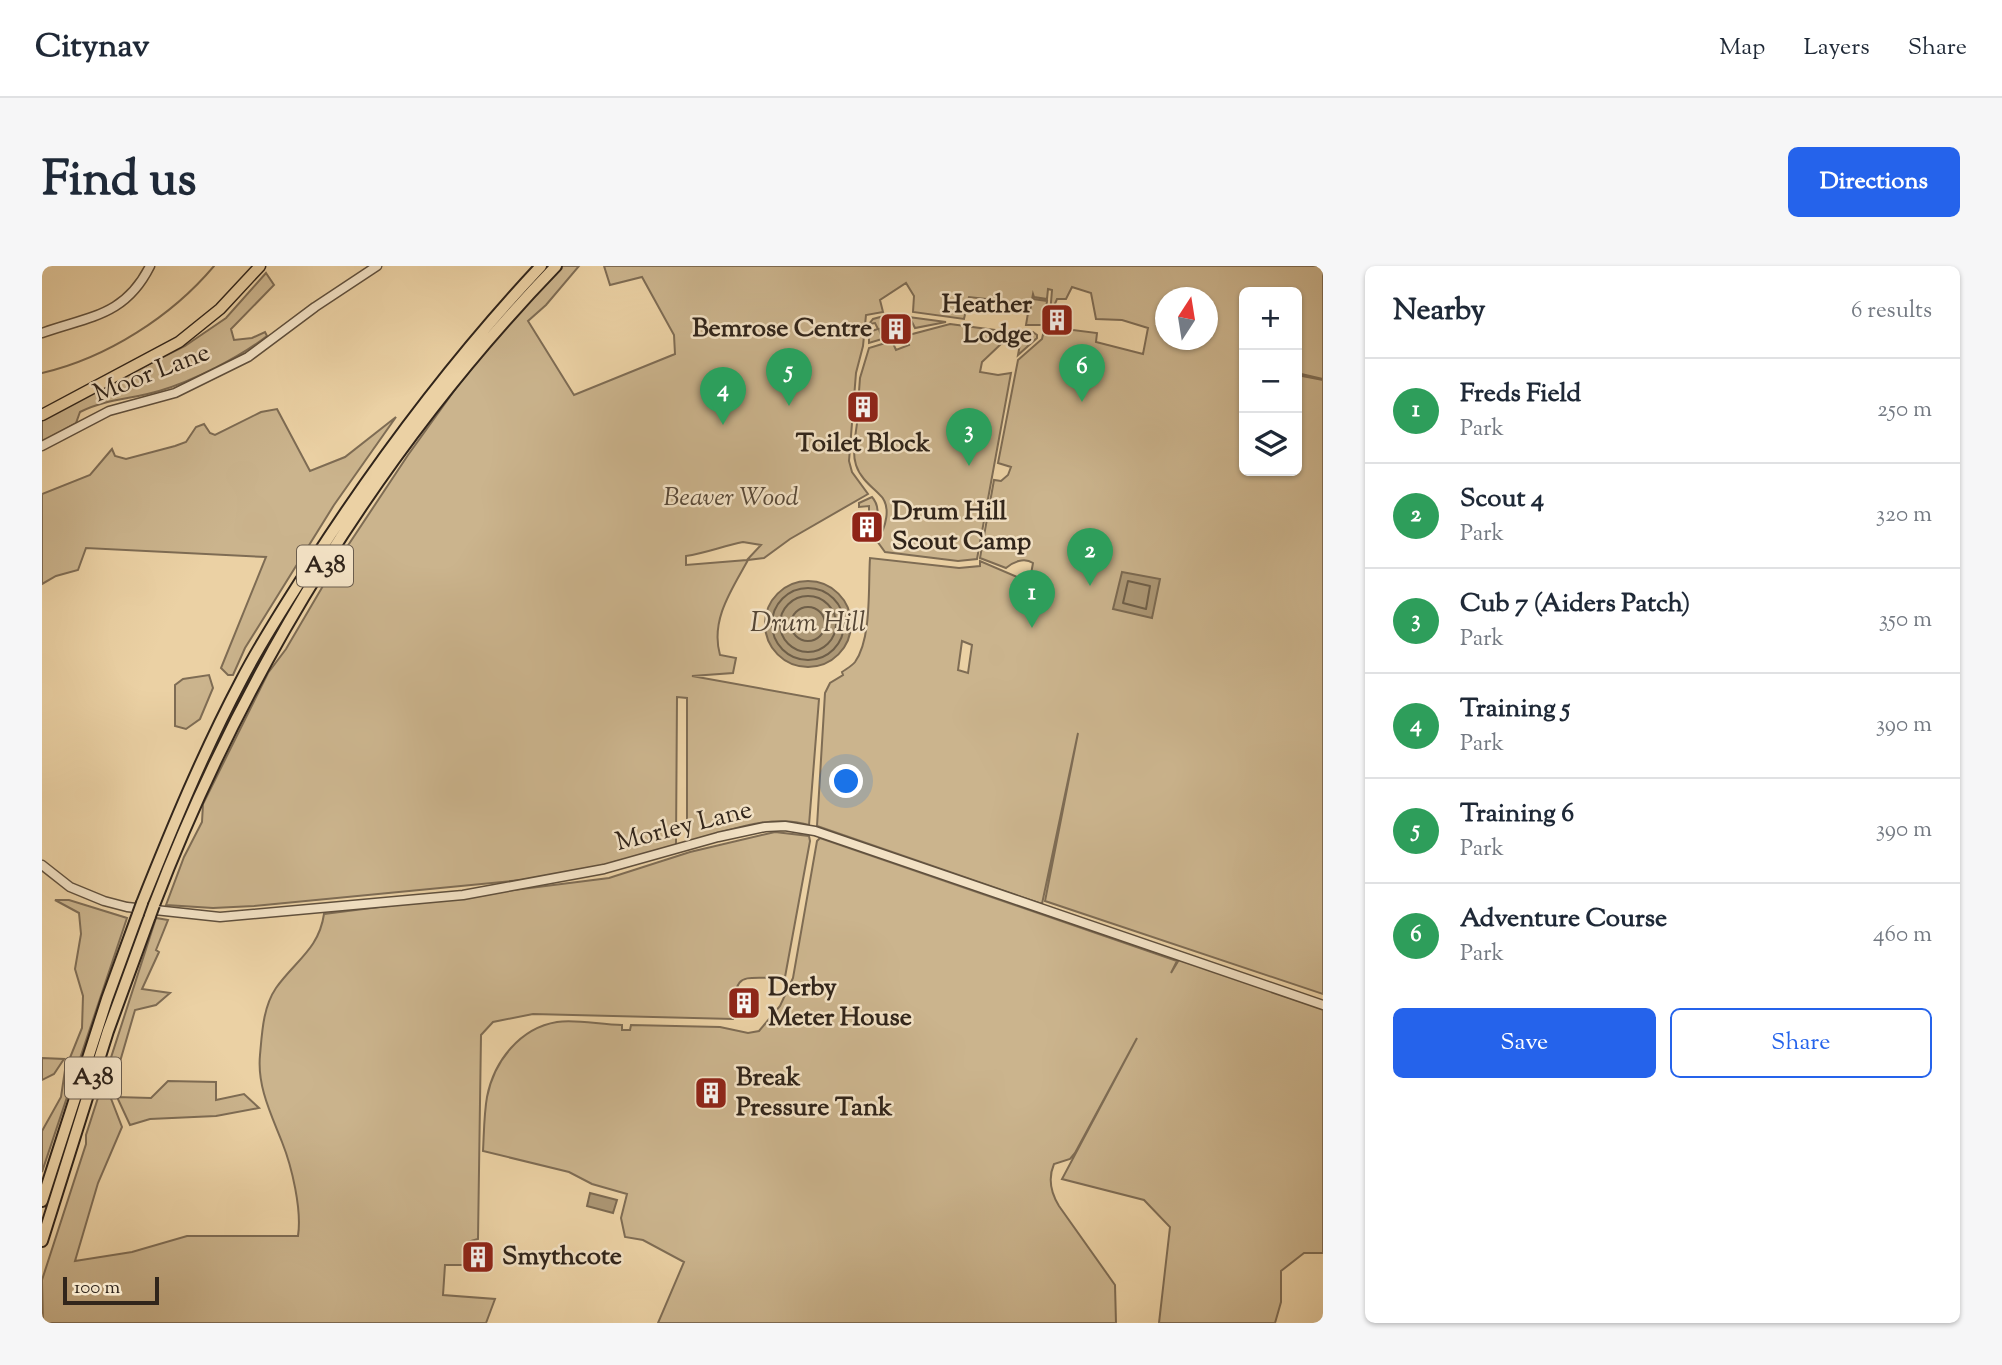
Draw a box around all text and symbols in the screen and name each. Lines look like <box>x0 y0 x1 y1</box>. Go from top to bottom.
text: Citynav <box>35 24 150 72</box>
text: Map <box>1719 31 1765 65</box>
text: Layers <box>1803 31 1870 65</box>
text: Share <box>1908 31 1967 65</box>
text: Find us <box>42 147 196 217</box>
button: Directions <box>1788 147 1960 217</box>
place label: Heather Lodge <box>942 287 1032 354</box>
north arrow <box>1155 287 1218 350</box>
map controls <box>1239 287 1302 476</box>
button: + <box>1239 287 1302 350</box>
text: Nearby <box>1393 290 1485 333</box>
text: 6 results <box>1851 295 1932 328</box>
building icon: Heather Lodge <box>1038 301 1076 339</box>
building icon: Bemrose Centre <box>877 310 915 348</box>
place label: Bemrose Centre <box>692 311 872 348</box>
street label: Moor Lane <box>88 335 216 413</box>
pin: 6 <box>1059 344 1105 402</box>
pin: 5 <box>766 348 812 406</box>
button: − <box>1239 350 1302 413</box>
pin: 4 <box>700 367 746 425</box>
text: Freds Field <box>1460 376 1581 413</box>
building icon: Toilet Block <box>844 388 882 426</box>
text: 1 <box>1412 394 1420 427</box>
text: 250 m <box>1877 394 1932 427</box>
pin: 3 <box>946 408 992 466</box>
button: layers <box>1239 413 1302 476</box>
text: Park <box>1460 413 1504 446</box>
place label: Toilet Block <box>796 426 931 463</box>
park label: Beaver Wood <box>663 480 799 517</box>
text: Scout 4 <box>1460 481 1544 518</box>
place label: Drum Hill Scout Camp <box>892 494 1031 561</box>
text: 2 <box>1411 499 1421 532</box>
text: 320 m <box>1876 499 1932 532</box>
building icon: Drum Hill Scout Camp <box>848 508 886 546</box>
text: Park <box>1460 518 1504 551</box>
pin: 2 <box>1067 528 1113 586</box>
road number: A38 <box>297 545 353 586</box>
pin: 1 <box>1009 570 1055 628</box>
text: Cub 7 (Aiders Patch) <box>1460 586 1690 623</box>
water label: Drum Hill <box>750 604 866 644</box>
text: 3 <box>1411 604 1421 637</box>
text: 350 m <box>1879 604 1932 637</box>
text: Park <box>1460 623 1504 656</box>
text: Training 5 <box>1460 691 1570 728</box>
text: 4 <box>1410 709 1422 742</box>
text: 390 m <box>1876 709 1932 742</box>
text: Park <box>1460 728 1504 761</box>
your location <box>829 764 863 798</box>
street label: Morley Lane <box>612 792 756 862</box>
text: Training 6 <box>1460 796 1574 833</box>
text: 5 <box>1412 814 1420 847</box>
text: 390 m <box>1876 814 1932 847</box>
text: Park <box>1460 833 1504 866</box>
text: Adventure Course <box>1460 901 1667 938</box>
text: 6 <box>1410 919 1422 952</box>
text: 460 m <box>1873 919 1932 952</box>
text: Park <box>1460 938 1504 971</box>
place label: Derby Meter House <box>768 970 912 1037</box>
building icon: Derby Meter House <box>725 984 763 1022</box>
button: Save <box>1393 1008 1656 1078</box>
button: Share <box>1670 1008 1932 1078</box>
road number: A38 <box>65 1058 121 1098</box>
place label: Break Pressure Tank <box>736 1060 893 1127</box>
building icon: Break Pressure Tank <box>692 1074 730 1112</box>
building icon: Smythcote <box>459 1238 497 1276</box>
place label: Smythcote <box>502 1239 622 1276</box>
scale bar <box>63 1274 159 1306</box>
text: 100 m <box>74 1275 120 1302</box>

